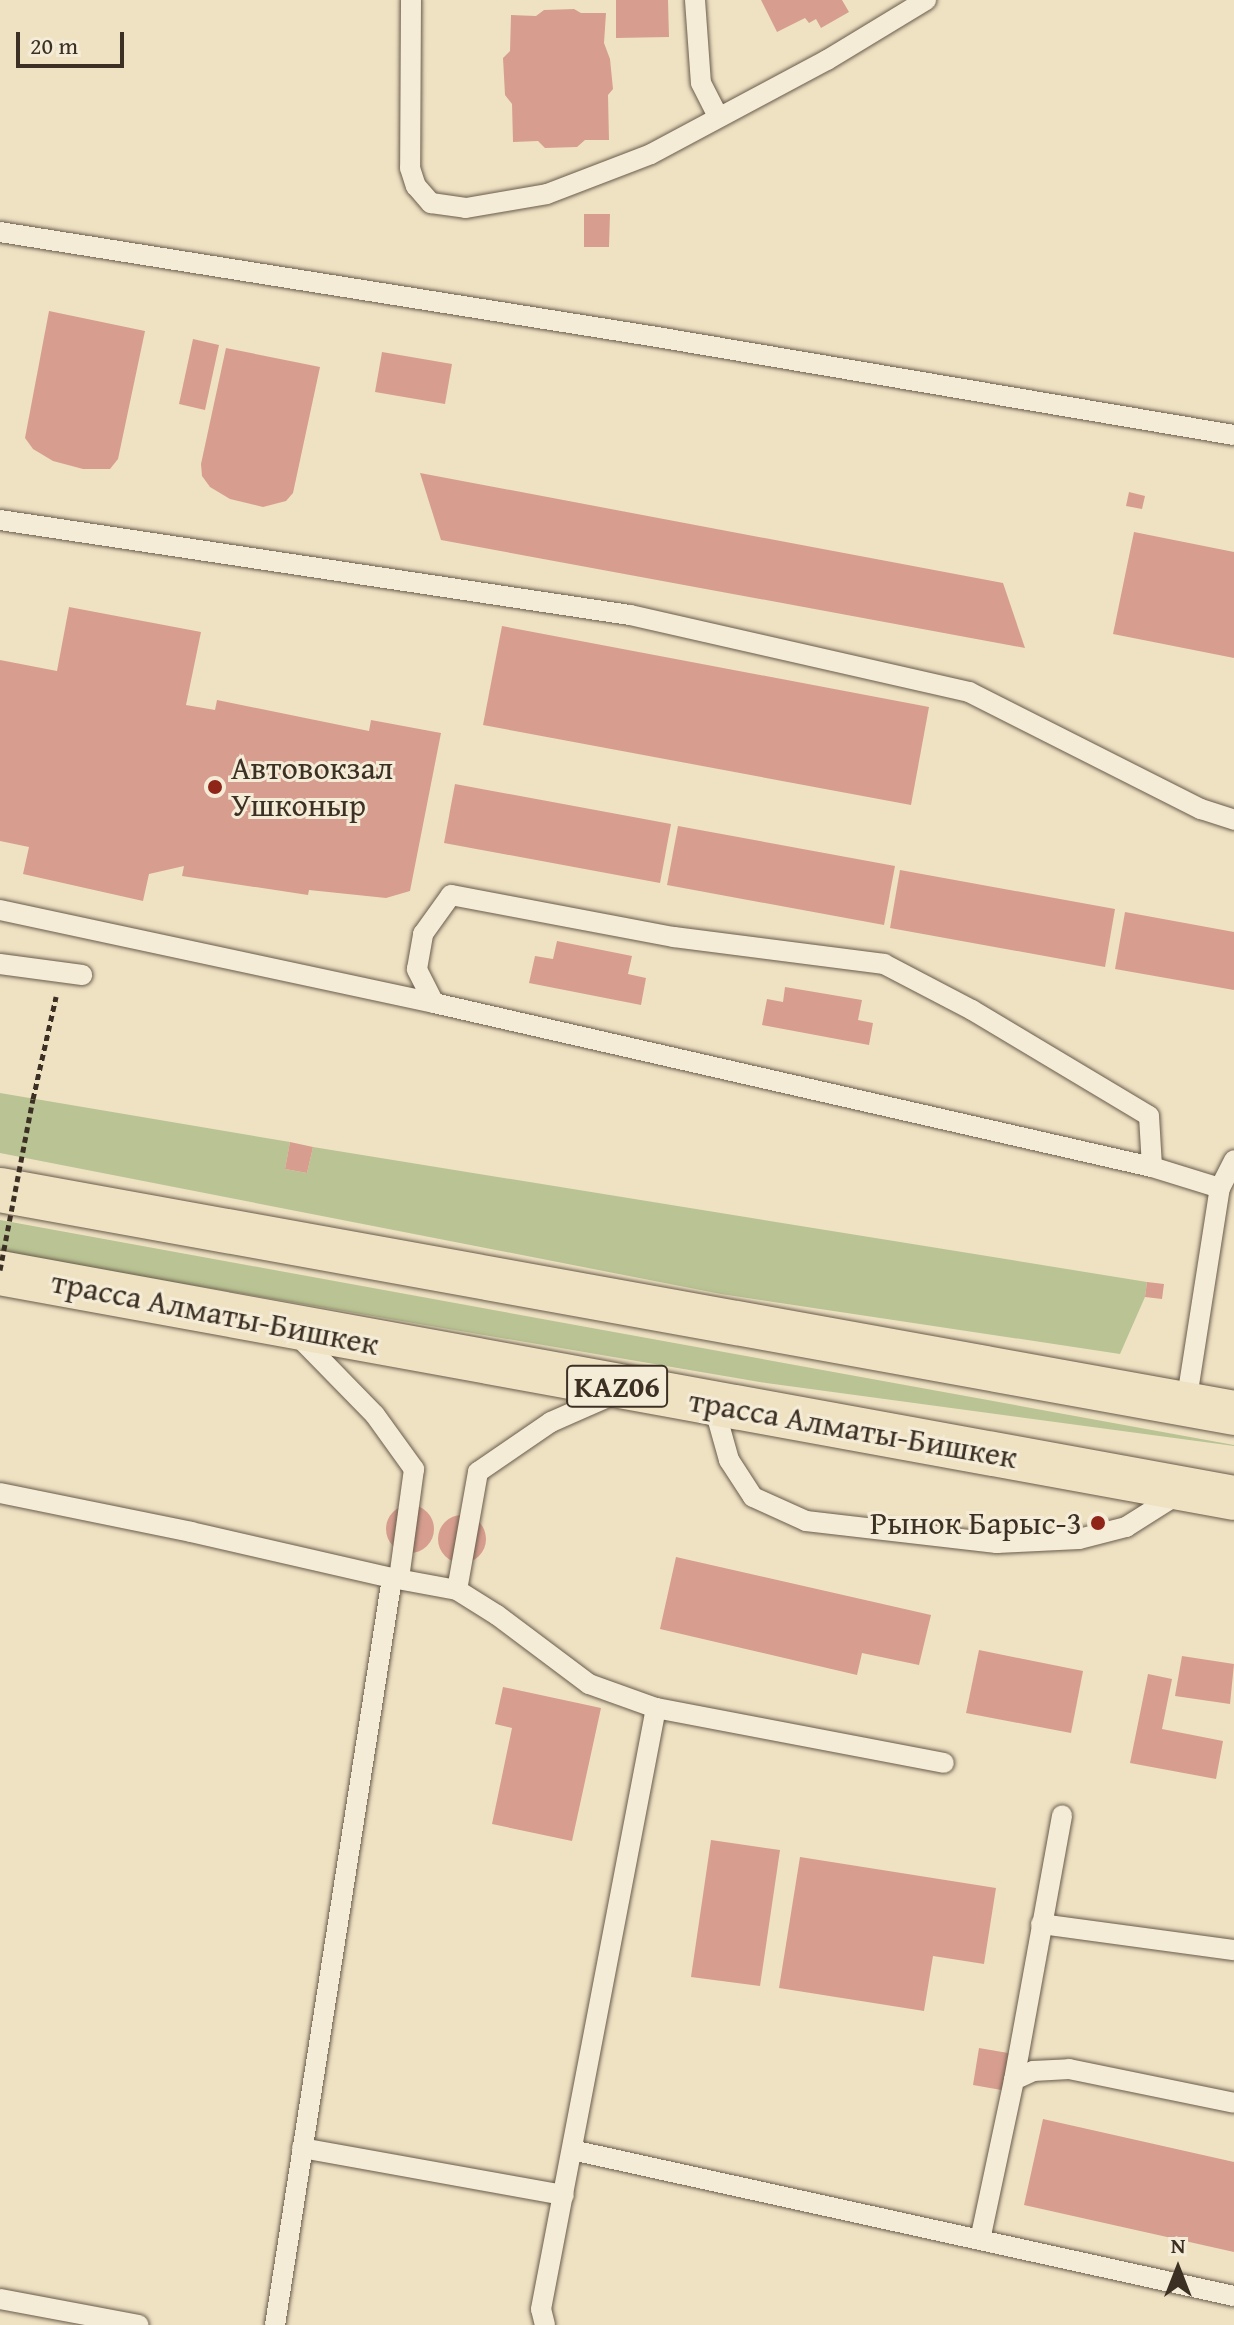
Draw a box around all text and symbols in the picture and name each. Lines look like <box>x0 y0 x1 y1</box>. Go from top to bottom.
scale bar <box>20 16 128 66</box>
text: 20 m <box>30 28 78 63</box>
place label: Автовокзал Ушконыр <box>231 750 393 825</box>
marker: Автовокзал Ушконыр <box>206 778 224 796</box>
street label: трасса Алматы-Бишкек <box>48 1262 382 1364</box>
road number: KАZ06 <box>565 1360 669 1412</box>
street label: трасса Алматы-Бишкек <box>686 1381 1020 1477</box>
place label: Рынок Барыс-3 <box>870 1504 1082 1542</box>
marker: Рынок Барыс-3 <box>1089 1514 1107 1532</box>
north arrow <box>1138 2229 1218 2309</box>
text: N <box>1171 2229 1185 2261</box>

